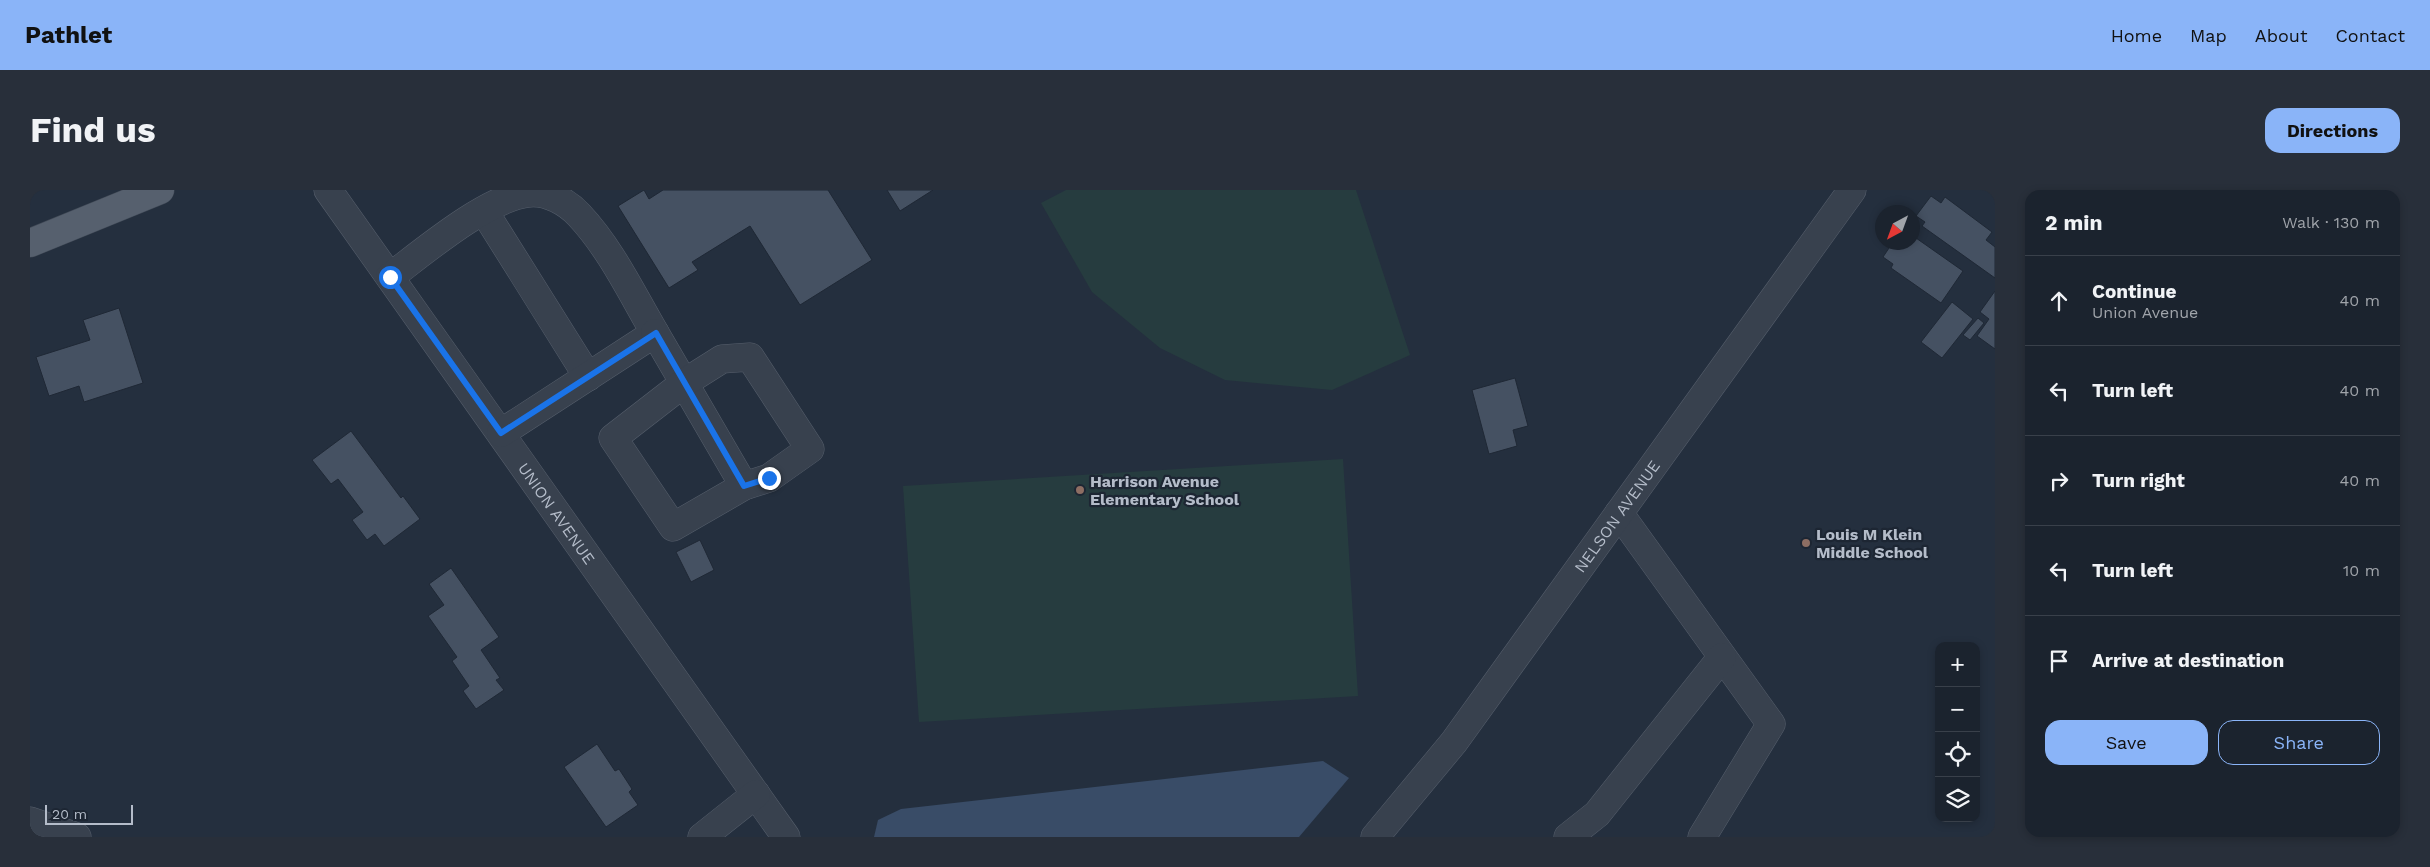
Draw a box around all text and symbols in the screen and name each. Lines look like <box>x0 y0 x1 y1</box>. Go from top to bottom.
text: Pathlet <box>25 21 112 49</box>
text: Home <box>2111 25 2162 46</box>
text: Map <box>2190 25 2227 46</box>
text: About <box>2255 25 2307 46</box>
text: Contact <box>2335 25 2405 46</box>
button: Directions <box>2265 108 2400 153</box>
text: Find us <box>30 109 156 151</box>
north arrow <box>1875 205 1920 250</box>
text: 2 min <box>2045 210 2102 235</box>
text: Walk · 130 m <box>2282 213 2380 232</box>
route start <box>379 266 402 289</box>
text: Continue <box>2092 280 2176 303</box>
icon: ahead <box>2045 287 2073 315</box>
text: 40 m <box>2340 291 2380 310</box>
text: Union Avenue <box>2092 303 2198 322</box>
icon: left <box>2045 377 2073 405</box>
text: Turn left <box>2092 379 2173 402</box>
text: 40 m <box>2340 381 2380 400</box>
street label: NELSON AVENUE <box>1570 456 1664 576</box>
street label: UNION AVENUE <box>514 459 599 568</box>
route end <box>758 467 781 490</box>
icon: right <box>2045 467 2073 495</box>
text: Turn right <box>2092 469 2185 492</box>
text: 40 m <box>2340 471 2380 490</box>
place label: Harrison Avenue Elementary School <box>1090 472 1240 509</box>
marker: Harrison Avenue Elementary School <box>1074 484 1086 496</box>
place label: Louis M Klein Middle School <box>1816 525 1929 562</box>
marker: Louis M Klein Middle School <box>1800 537 1812 549</box>
icon: left <box>2045 557 2073 585</box>
text: Turn left <box>2092 559 2173 582</box>
text: 10 m <box>2343 561 2380 580</box>
map controls <box>1935 642 1980 822</box>
button: + <box>1935 642 1980 687</box>
icon: arrive <box>2045 647 2073 675</box>
text: Arrive at destination <box>2092 649 2284 672</box>
button: − <box>1935 687 1980 732</box>
button: Save <box>2045 720 2208 765</box>
button: Share <box>2218 720 2380 765</box>
button: locate <box>1935 732 1980 777</box>
button: layers <box>1935 777 1980 822</box>
scale bar <box>45 802 132 825</box>
text: 20 m <box>52 806 87 822</box>

